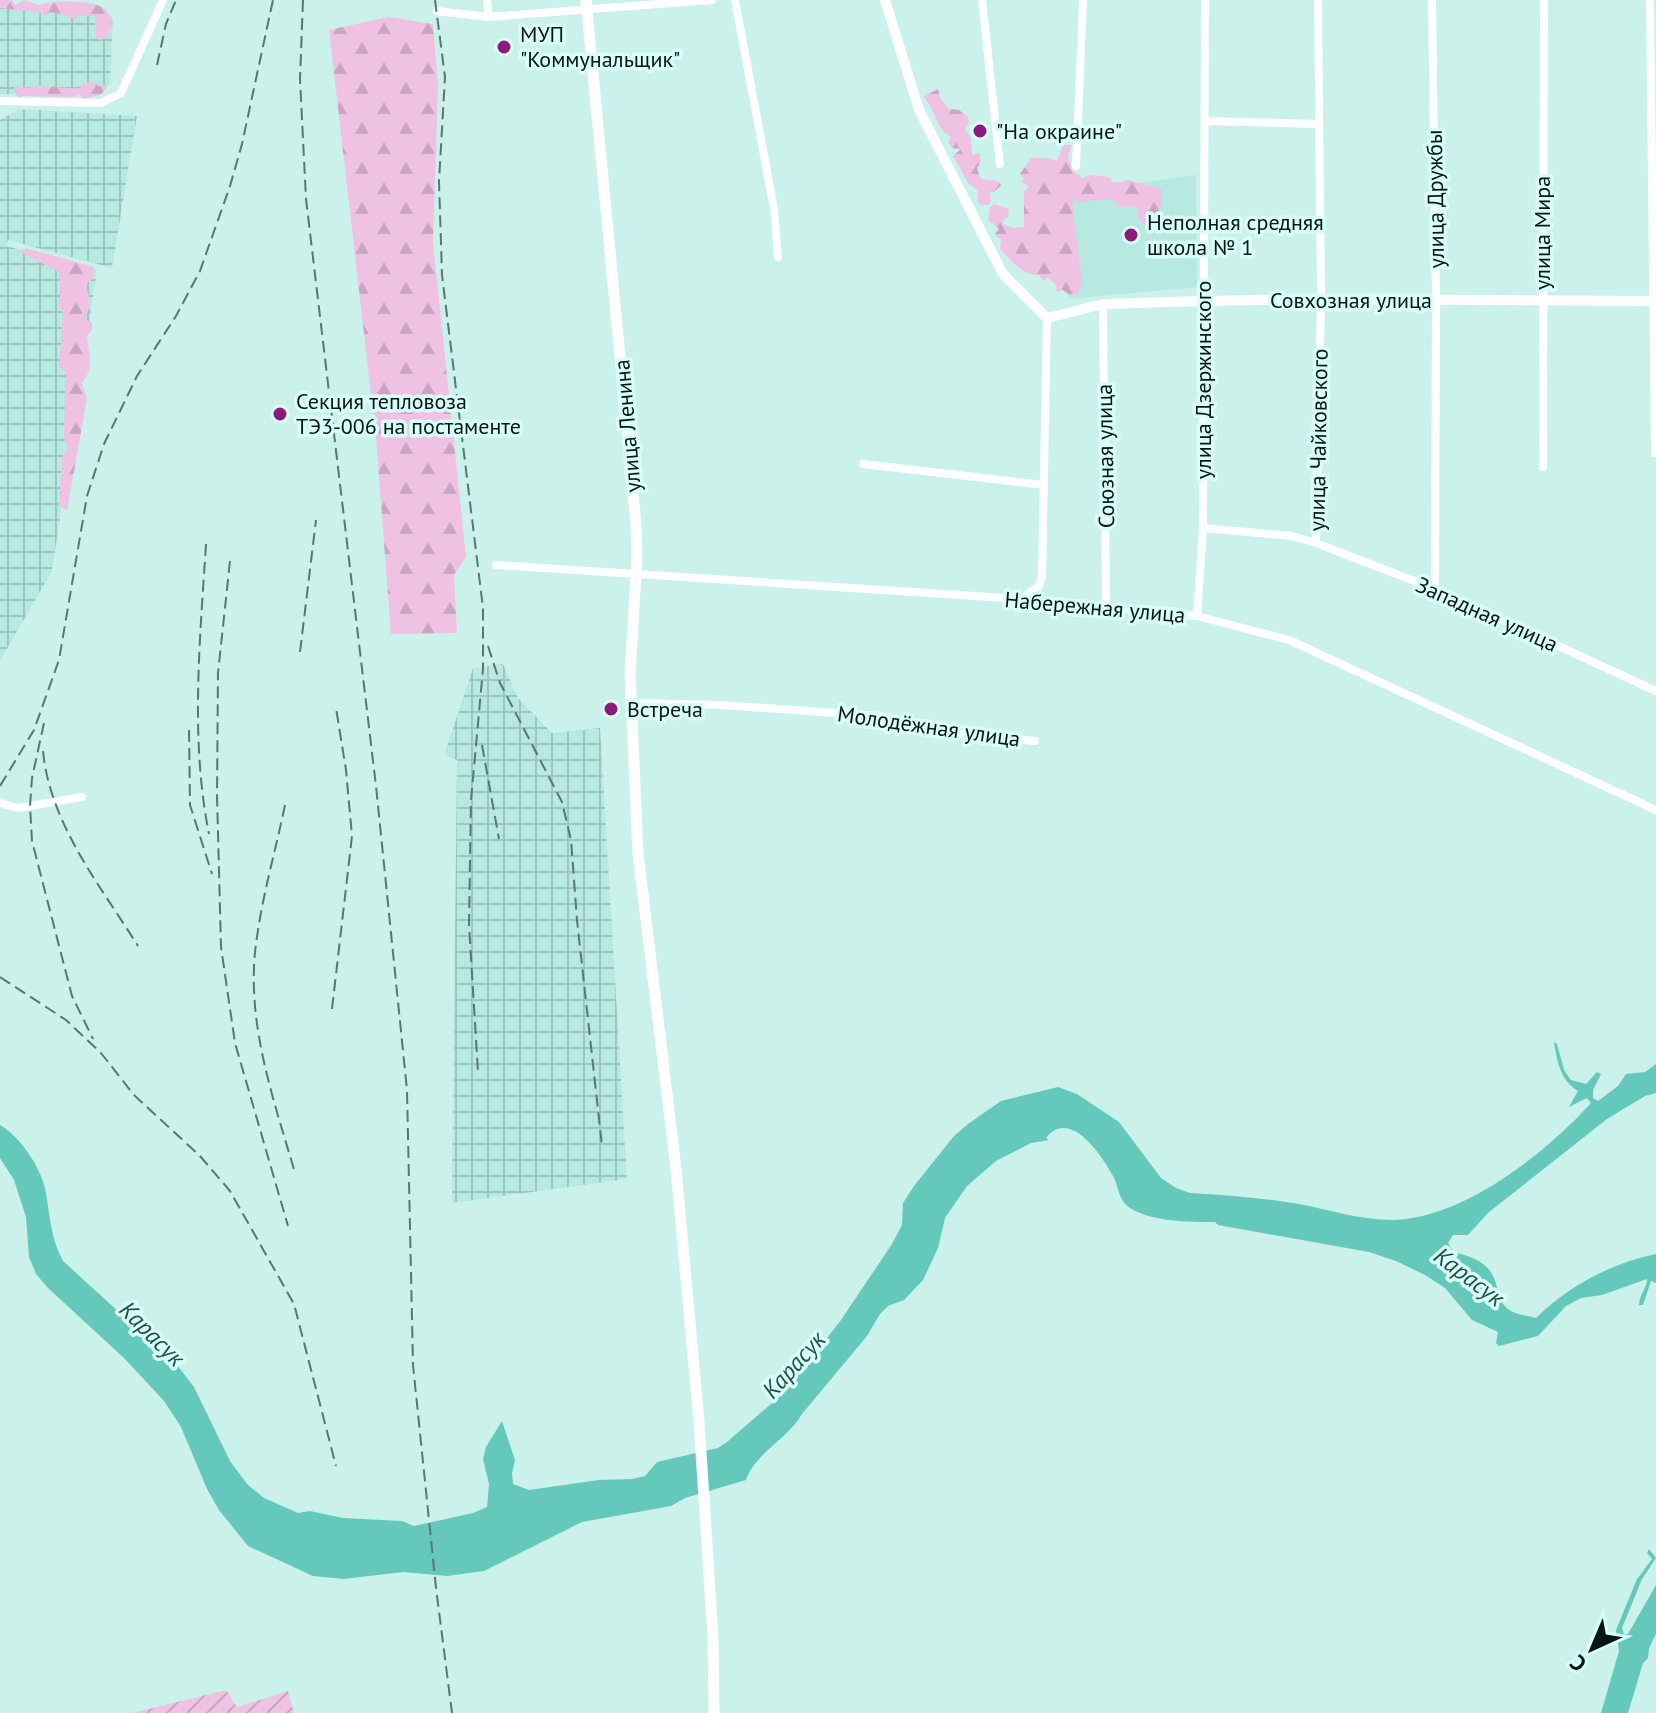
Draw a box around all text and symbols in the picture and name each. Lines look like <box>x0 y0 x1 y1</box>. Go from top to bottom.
place label: МУП "Коммунальщик" <box>520 20 680 73</box>
marker: МУП "Коммунальщик" <box>495 38 513 56</box>
place label: "На окраине" <box>996 117 1122 145</box>
marker: "На окраине" <box>971 122 989 140</box>
street label: улица Дружбы <box>1420 129 1450 269</box>
street label: улица Мира <box>1528 176 1556 290</box>
place label: Неполная средняя школа № 1 <box>1147 208 1324 261</box>
marker: Неполная средняя школа № 1 <box>1122 226 1140 244</box>
street label: улица Дзержинского <box>1189 281 1217 479</box>
street label: Совхозная улица <box>1270 286 1432 314</box>
street label: улица Чайковского <box>1302 348 1334 532</box>
street label: улица Ленина <box>607 358 647 494</box>
street label: Союзная улица <box>1090 384 1120 528</box>
place label: Секция тепловоза ТЭ3-006 на постаменте <box>296 387 521 440</box>
marker: Секция тепловоза ТЭ3-006 на постаменте <box>271 405 289 423</box>
street label: Западная улица <box>1412 570 1562 658</box>
street label: Набережная улица <box>1004 585 1186 629</box>
place label: Встреча <box>627 695 703 723</box>
street label: Молодёжная улица <box>836 699 1022 753</box>
marker: Встреча <box>602 700 620 718</box>
water label: Карасук <box>1428 1240 1511 1314</box>
water label: Карасук <box>113 1294 192 1374</box>
water label: Карасук <box>755 1324 833 1405</box>
north arrow <box>1552 1609 1632 1689</box>
text: С <box>1564 1649 1592 1678</box>

